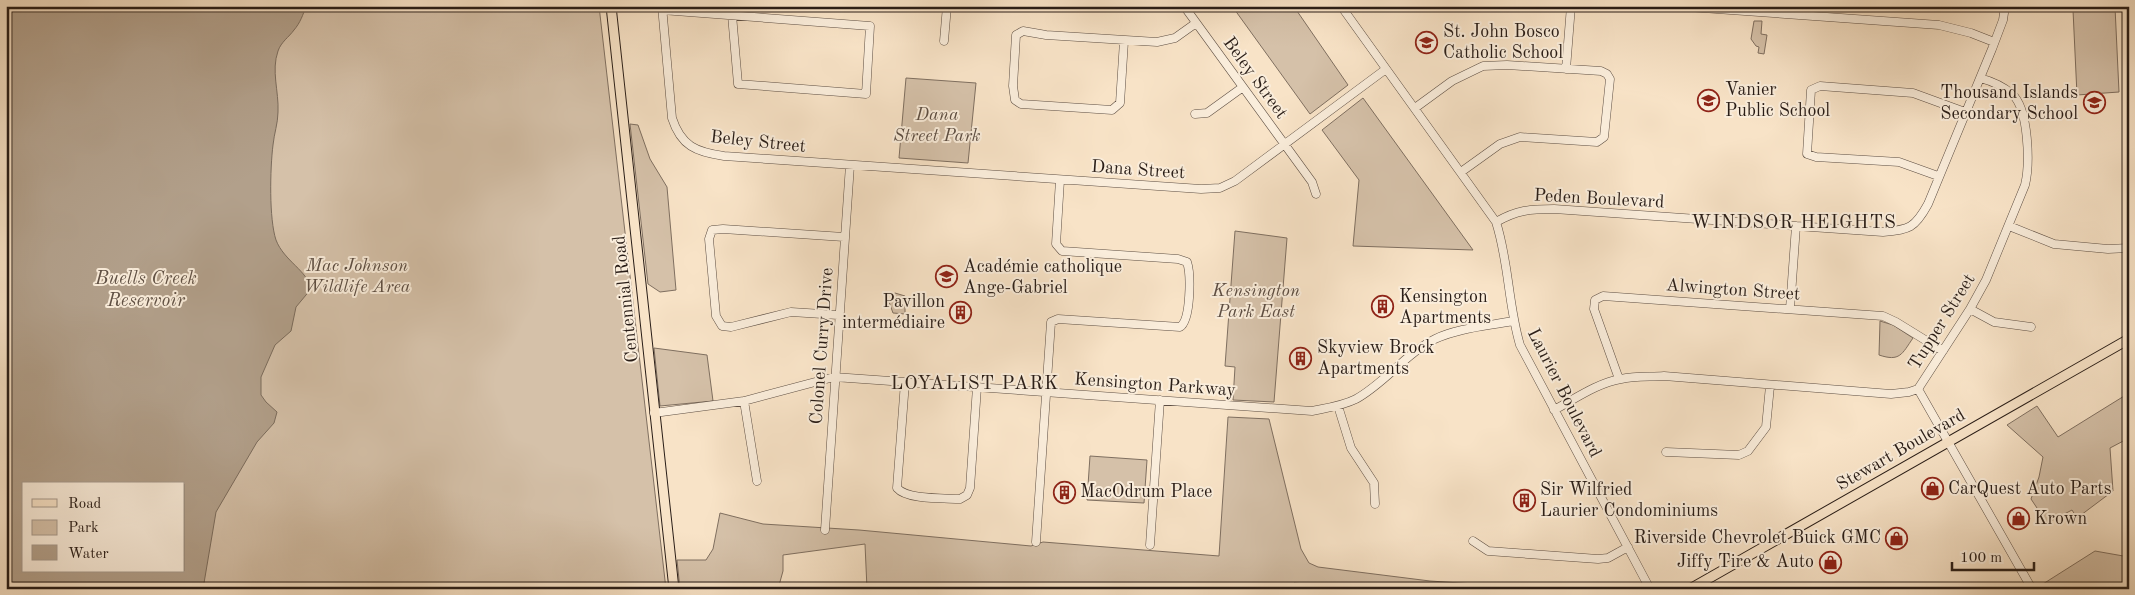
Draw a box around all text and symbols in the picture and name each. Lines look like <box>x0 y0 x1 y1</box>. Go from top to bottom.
place label: St. John Bosco Catholic School <box>1443 23 1563 62</box>
school or university icon: St. John Bosco Catholic School <box>1415 30 1439 54</box>
street label: Beley Street <box>1219 34 1291 122</box>
place label: Vanier Public School <box>1725 81 1830 120</box>
place label: Thousand Islands Secondary School <box>1940 84 2078 123</box>
school or university icon: Vanier Public School <box>1697 88 1721 112</box>
school or university icon: Thousand Islands Secondary School <box>2082 91 2106 115</box>
park label: Dana Street Park <box>893 106 981 145</box>
street label: Beley Street <box>709 128 807 156</box>
street label: Dana Street <box>1090 158 1186 182</box>
street label: Peden Boulevard <box>1533 187 1665 211</box>
district label: WINDSOR HEIGHTS <box>1691 214 1897 233</box>
street label: Centennial Road <box>610 234 642 364</box>
park label: Mac Johnson Wildlife Area <box>304 257 411 296</box>
place label: Académie catholique Ange-Gabriel <box>963 258 1122 297</box>
school or university icon: Académie catholique Ange-Gabriel <box>935 265 959 289</box>
street label: Colonel Curry Drive <box>808 267 836 425</box>
water label: Buells Creek Reservoir <box>94 270 197 311</box>
street label: Tupper Street <box>1905 271 1979 373</box>
street label: Alwington Street <box>1665 276 1801 304</box>
park label: Kensington Park East <box>1211 282 1300 321</box>
place label: Kensington Apartments <box>1399 288 1491 327</box>
place label: Pavillon intermédiaire <box>842 293 945 332</box>
building icon: Kensington Apartments <box>1371 295 1395 319</box>
building icon: Pavillon intermédiaire <box>949 300 973 324</box>
street label: Laurier Boulevard <box>1524 326 1604 460</box>
place label: Skyview Brock Apartments <box>1317 339 1435 378</box>
building icon: Skyview Brock Apartments <box>1289 346 1313 370</box>
street label: Kensington Parkway <box>1073 370 1237 400</box>
district label: LOYALIST PARK <box>891 375 1059 394</box>
street label: Stewart Boulevard <box>1834 406 1968 494</box>
shop icon: CarQuest Auto Parts <box>1920 477 1944 501</box>
building icon: MacOdrum Place <box>1052 480 1076 504</box>
place label: CarQuest Auto Parts <box>1948 480 2112 498</box>
place label: Sir Wilfried Laurier Condominiums <box>1540 481 1718 520</box>
legend <box>22 482 185 572</box>
place label: MacOdrum Place <box>1080 483 1212 501</box>
building icon: Sir Wilfried Laurier Condominiums <box>1512 488 1536 512</box>
text: Road <box>68 497 102 512</box>
shop icon: Krown <box>2006 507 2030 531</box>
place label: Krown <box>2034 510 2088 528</box>
text: Park <box>68 521 99 536</box>
shop icon: Riverside Chevrolet Buick GMC <box>1885 526 1909 550</box>
place label: Riverside Chevrolet Buick GMC <box>1634 529 1881 547</box>
scale bar <box>1952 540 2035 572</box>
text: Water <box>68 547 109 562</box>
shop icon: Jiffy Tire & Auto <box>1818 550 1842 574</box>
text: 100 m <box>1960 551 2002 566</box>
place label: Jiffy Tire & Auto <box>1677 553 1814 571</box>

